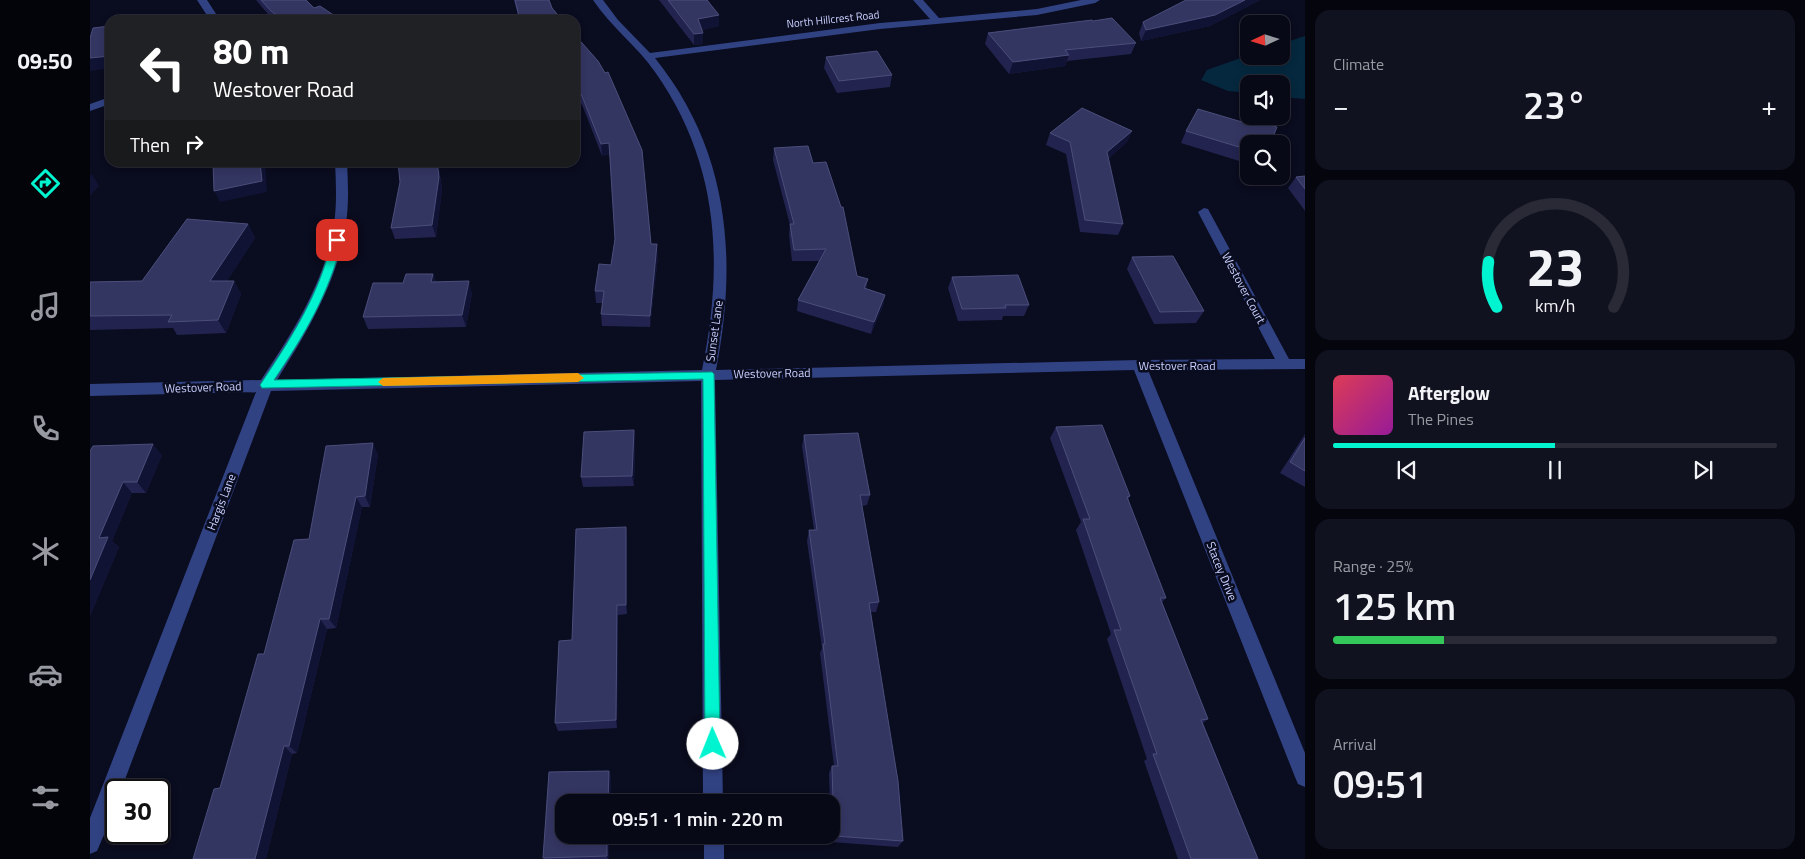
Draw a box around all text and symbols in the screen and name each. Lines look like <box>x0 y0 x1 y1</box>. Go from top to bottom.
street label: North Hillcrest Road <box>786 6 880 32</box>
north arrow <box>1240 15 1290 65</box>
map controls <box>1240 15 1290 185</box>
text: 80 m <box>213 24 289 78</box>
icon: left <box>130 35 195 100</box>
text: 09:50 <box>18 44 72 78</box>
text: Climate <box>1333 52 1384 76</box>
text: Westover Road <box>213 72 354 106</box>
button: sound <box>1240 75 1290 125</box>
text: 23° <box>1523 76 1587 134</box>
text: − <box>1333 84 1349 127</box>
text: + <box>1761 84 1777 127</box>
text: Then <box>130 130 170 159</box>
icon: right <box>180 130 208 158</box>
button: search <box>1240 135 1290 185</box>
icon: directions <box>28 166 63 201</box>
pin <box>316 219 358 261</box>
icon: arrive <box>323 226 351 254</box>
text: 23 <box>1526 227 1584 306</box>
street label: Westover Court <box>1217 249 1271 328</box>
icon: music <box>28 289 63 324</box>
text: km/h <box>1535 292 1575 319</box>
street label: Sunset Lane <box>700 299 728 363</box>
street label: Westover Road <box>1139 356 1215 375</box>
street label: Westover Road <box>733 363 811 383</box>
street label: Westover Road <box>164 376 242 398</box>
text: Afterglow <box>1408 378 1490 407</box>
text: The Pines <box>1408 407 1474 431</box>
icon: phone <box>28 411 63 446</box>
icon: previous <box>1393 456 1421 484</box>
icon: pause <box>1541 456 1569 484</box>
icon: next <box>1689 456 1717 484</box>
street label: Hargis Lane <box>201 471 241 533</box>
icon: climate <box>28 534 63 569</box>
street label: Stacey Drive <box>1201 539 1243 603</box>
text: Range · 25% <box>1333 554 1413 578</box>
text: 125 km <box>1333 577 1456 635</box>
icon: car <box>28 657 63 692</box>
position arrow <box>686 717 738 769</box>
text: Arrival <box>1333 732 1376 756</box>
text: 09:51 <box>1333 755 1427 813</box>
speed limit sign: 30 <box>105 779 170 844</box>
icon: filters <box>28 780 63 815</box>
text: 09:51 · 1 min · 220 m <box>612 804 783 833</box>

